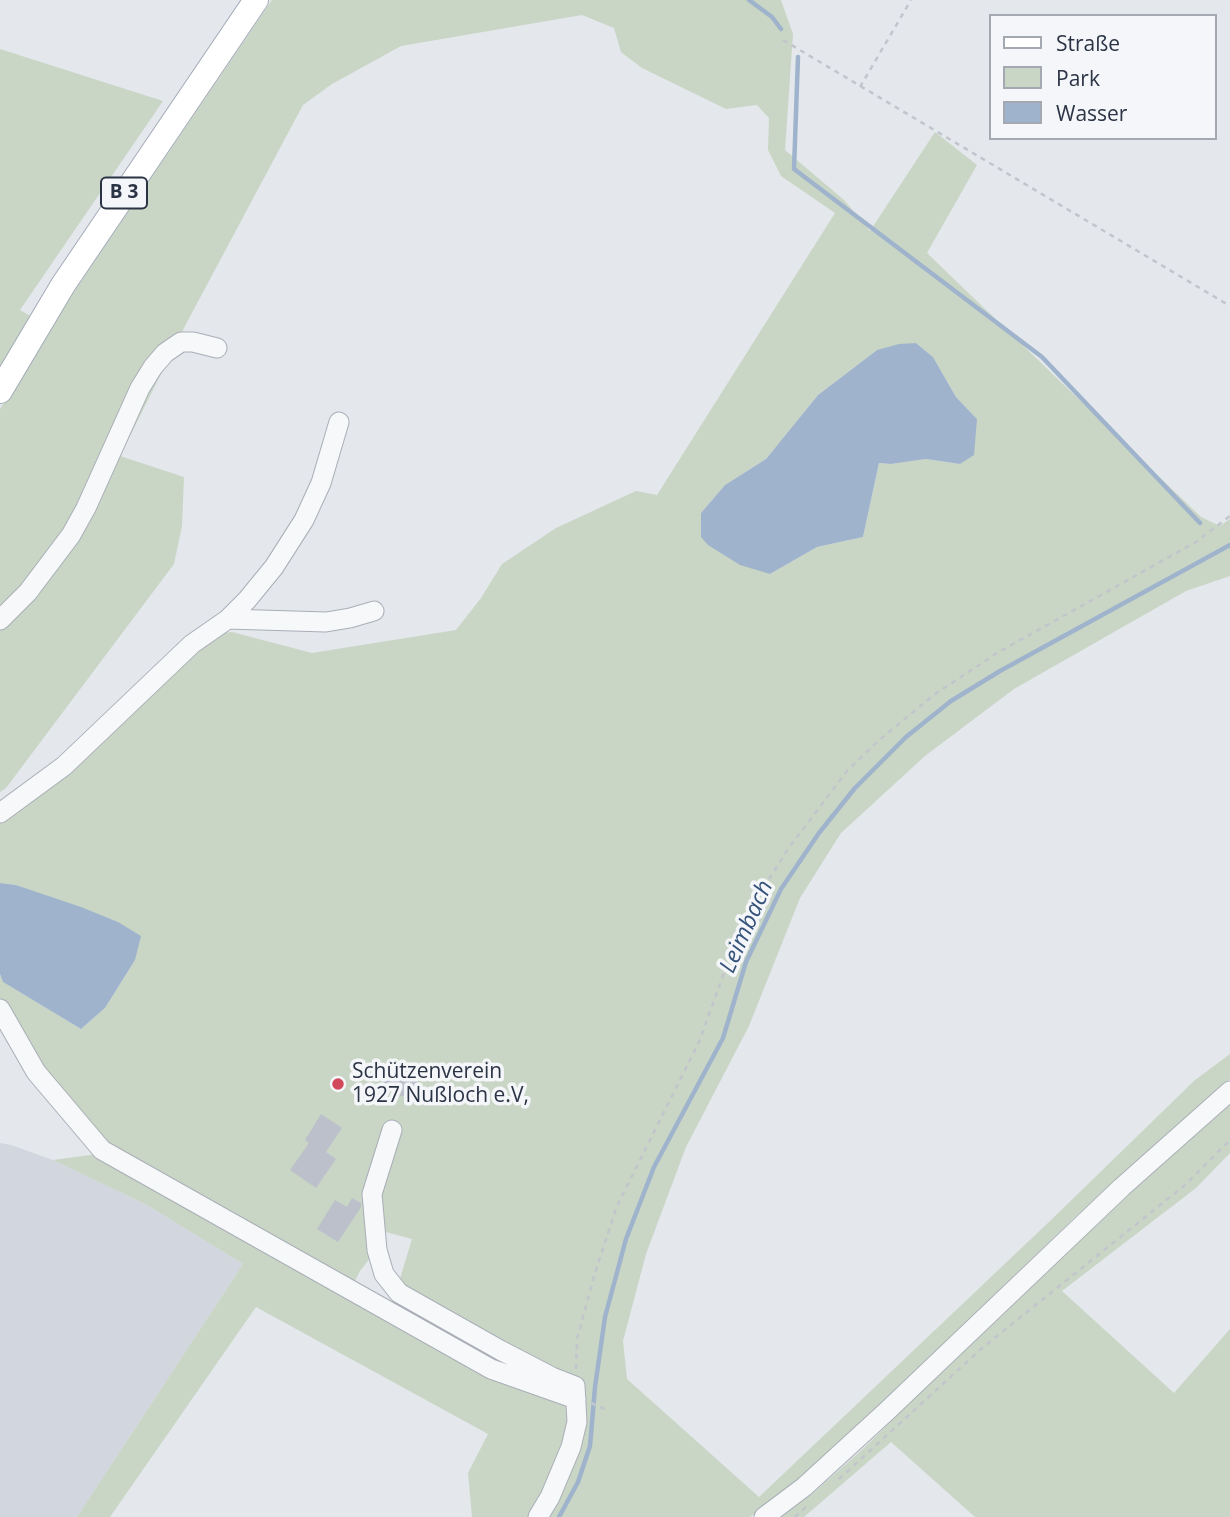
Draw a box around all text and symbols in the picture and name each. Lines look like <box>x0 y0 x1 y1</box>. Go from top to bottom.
legend <box>988 14 1216 140</box>
text: Straße <box>1056 29 1120 57</box>
text: Park <box>1056 64 1100 92</box>
text: Wasser <box>1056 99 1127 127</box>
road number: B 3 <box>101 178 147 209</box>
water label: Leimbach <box>714 876 780 978</box>
place label: Schützenverein 1927 Nußloch e.V, <box>352 1059 529 1109</box>
marker: Schützenverein 1927 Nußloch e.V, <box>330 1076 346 1092</box>

